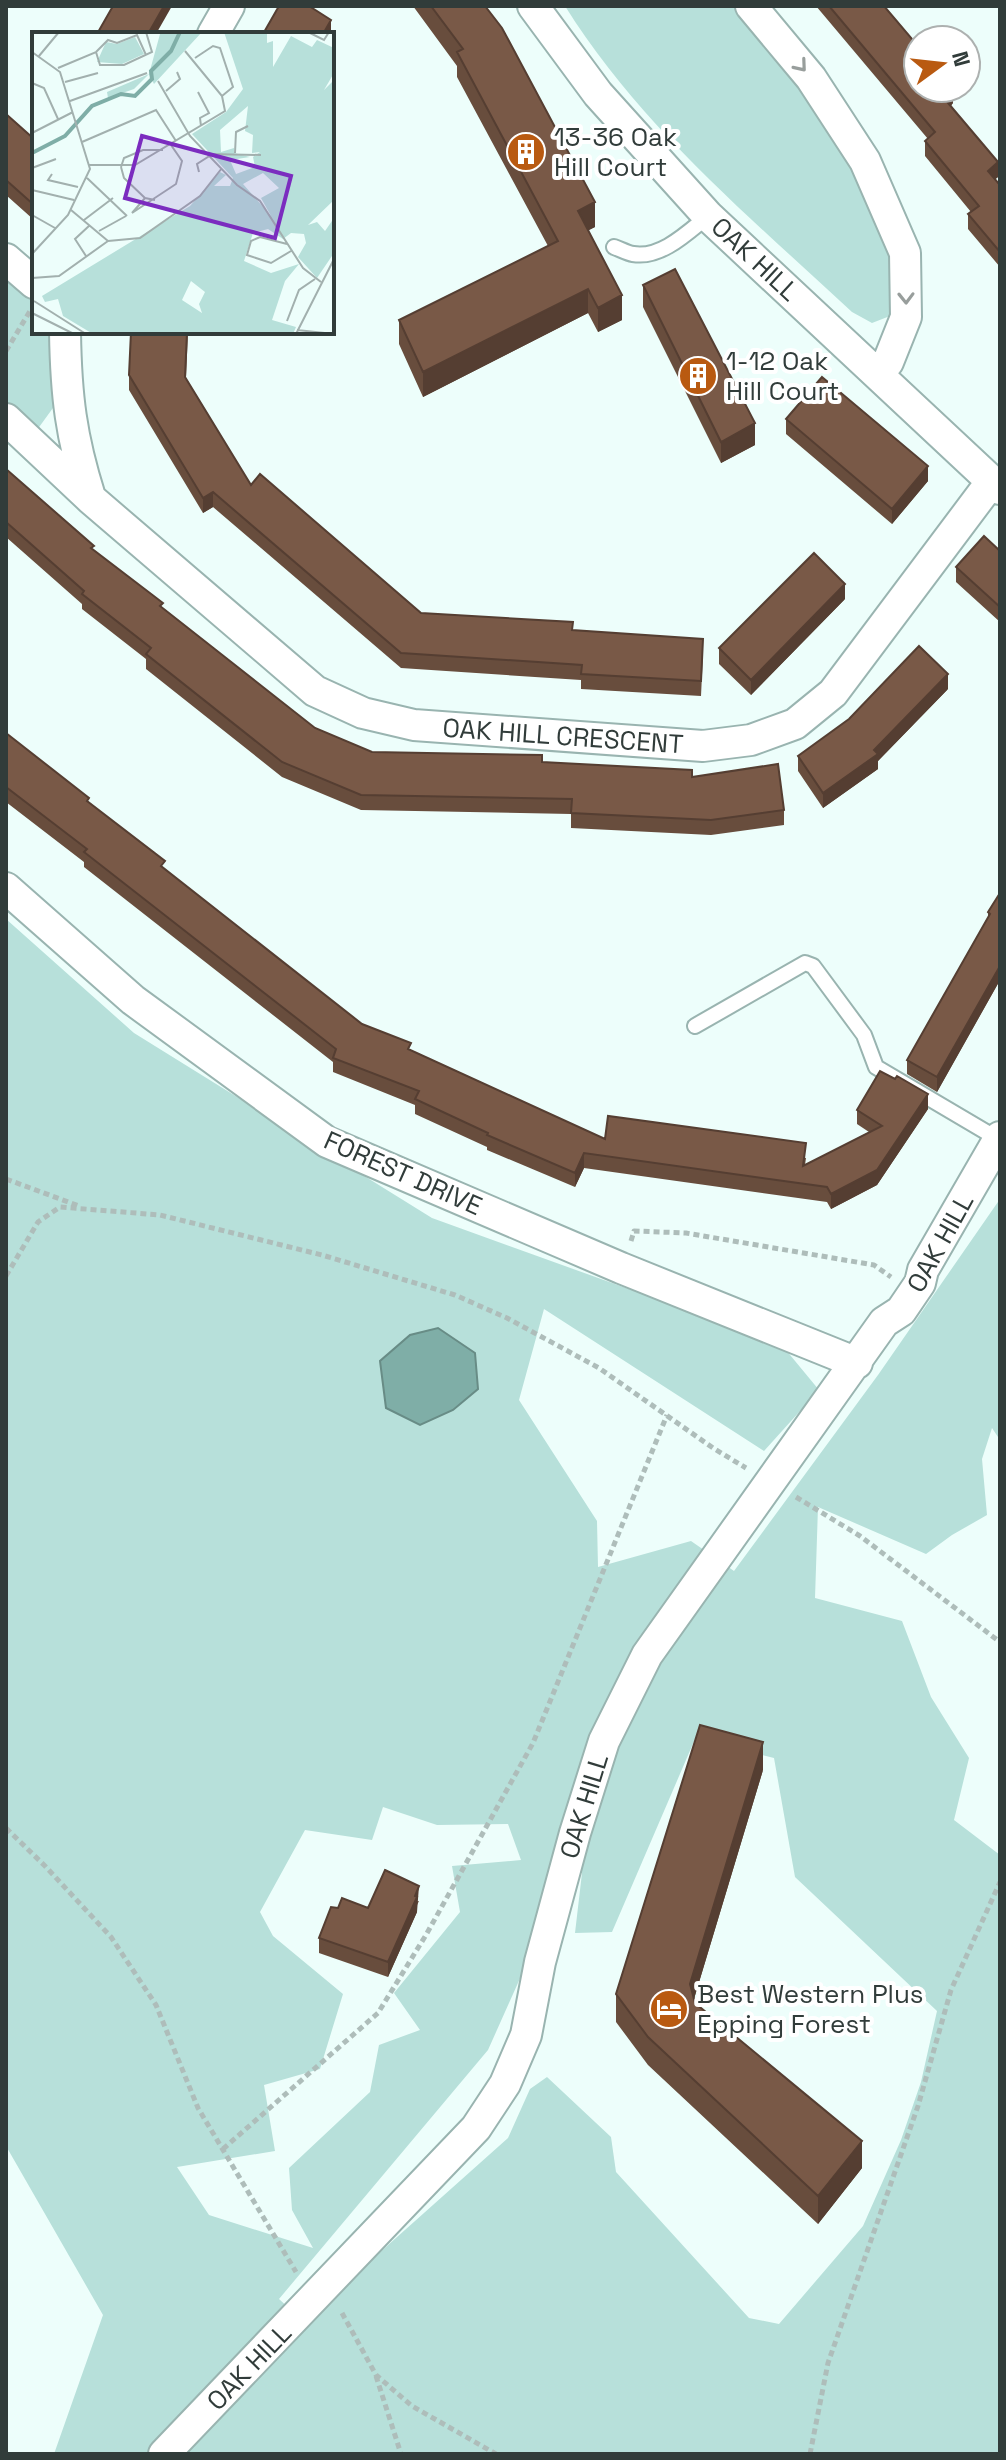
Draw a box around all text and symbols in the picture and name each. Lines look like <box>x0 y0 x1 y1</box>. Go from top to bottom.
north arrow <box>902 24 982 104</box>
inset map <box>32 32 334 334</box>
text: N <box>946 48 977 70</box>
one-way arrow <box>791 57 806 71</box>
place label: 13-36 Oak Hill Court <box>554 120 677 184</box>
building icon: 13-36 Oak Hill Court <box>505 131 547 173</box>
street label: OAK HILL <box>704 210 806 308</box>
one-way arrow <box>897 292 914 305</box>
place label: 1-12 Oak Hill Court <box>726 344 839 408</box>
building icon: 1-12 Oak Hill Court <box>677 355 719 397</box>
street label: OAK HILL CRESCENT <box>441 711 685 761</box>
street label: FOREST DRIVE <box>319 1123 487 1223</box>
street label: OAK HILL <box>899 1188 981 1298</box>
street label: OAK HILL <box>552 1749 616 1863</box>
place label: Best Western Plus Epping Forest <box>697 1977 924 2041</box>
hotel icon: Best Western Plus Epping Forest <box>648 1988 690 2030</box>
street label: OAK HILL <box>199 2316 299 2418</box>

